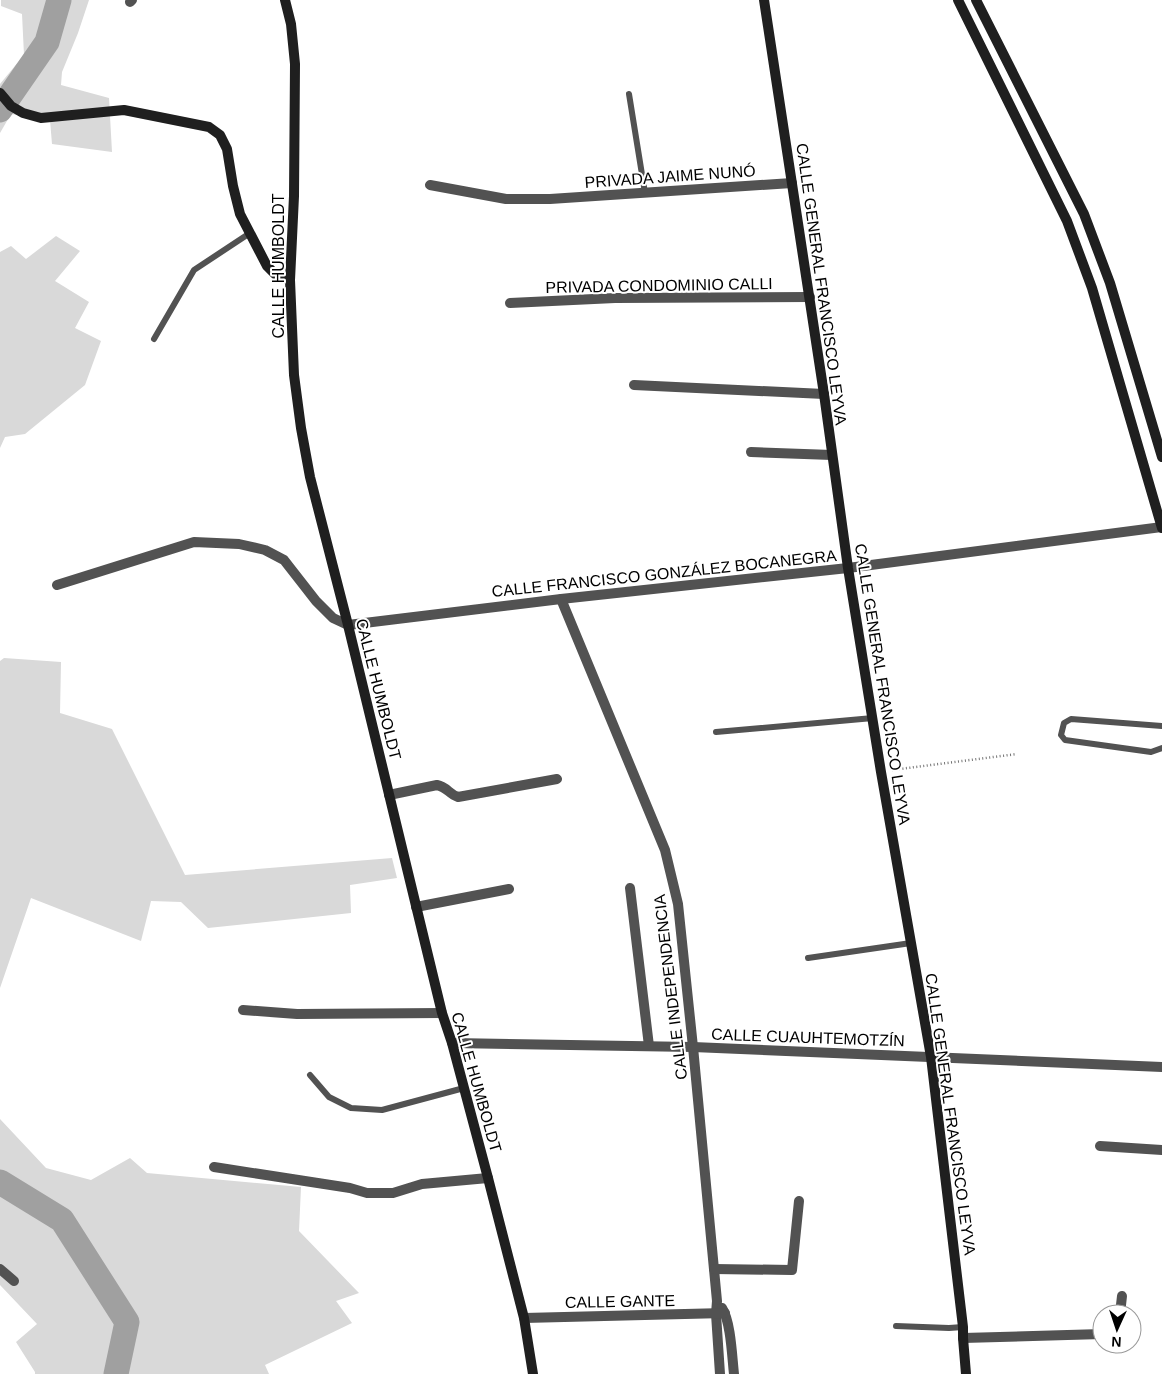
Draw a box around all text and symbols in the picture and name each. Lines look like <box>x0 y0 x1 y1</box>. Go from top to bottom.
street label: CALLE GENERAL FRANCISCO LEYVA <box>793 142 850 426</box>
street label: PRIVADA JAIME NUNÓ <box>584 161 756 191</box>
street label: CALLE HUMBOLDT <box>270 193 287 338</box>
street label: PRIVADA CONDOMINIO CALLI <box>545 275 773 296</box>
street label: CALLE GENERAL FRANCISCO LEYVA <box>852 542 913 826</box>
street label: CALLE FRANCISCO GONZÁLEZ BOCANEGRA <box>491 546 838 600</box>
street label: CALLE HUMBOLDT <box>353 617 404 762</box>
street label: CALLE INDEPENDENCIA <box>651 893 690 1081</box>
street label: CALLE GENERAL FRANCISCO LEYVA <box>922 972 979 1256</box>
street label: CALLE HUMBOLDT <box>448 1010 505 1154</box>
street label: CALLE CUAUHTEMOTZÍN <box>711 1025 905 1049</box>
street label: CALLE GANTE <box>565 1292 675 1311</box>
north arrow <box>1092 1304 1142 1354</box>
text: N <box>1111 1334 1122 1350</box>

